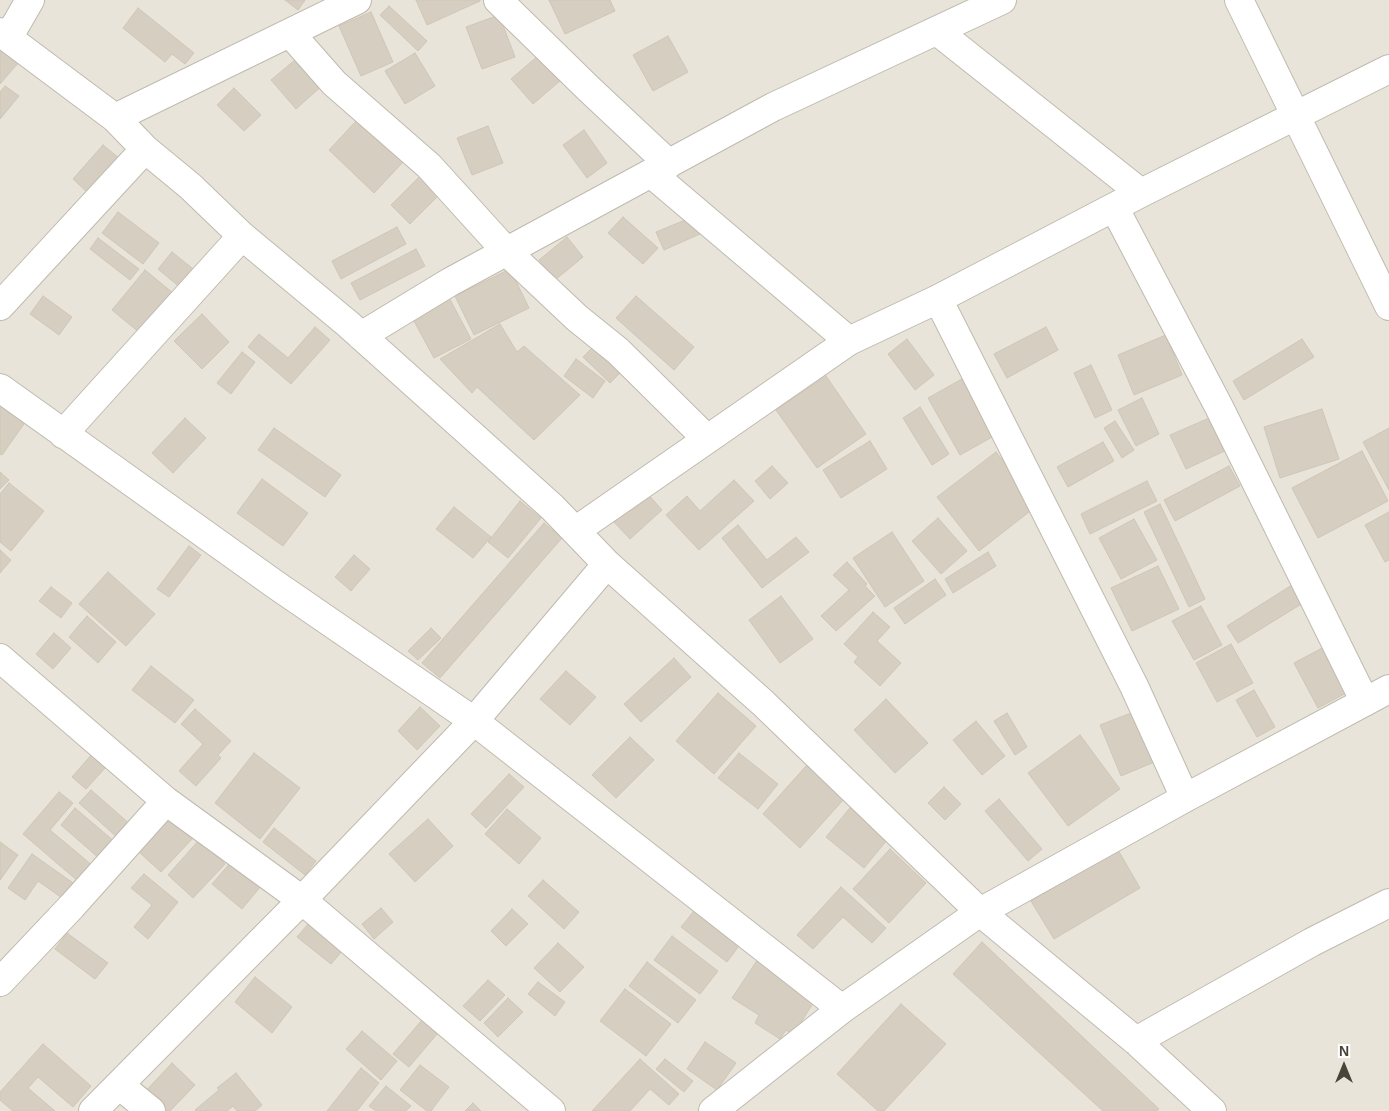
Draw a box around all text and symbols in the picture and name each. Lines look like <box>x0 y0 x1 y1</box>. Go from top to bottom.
north arrow <box>1319 1041 1369 1091</box>
text: N <box>1339 1043 1349 1059</box>

